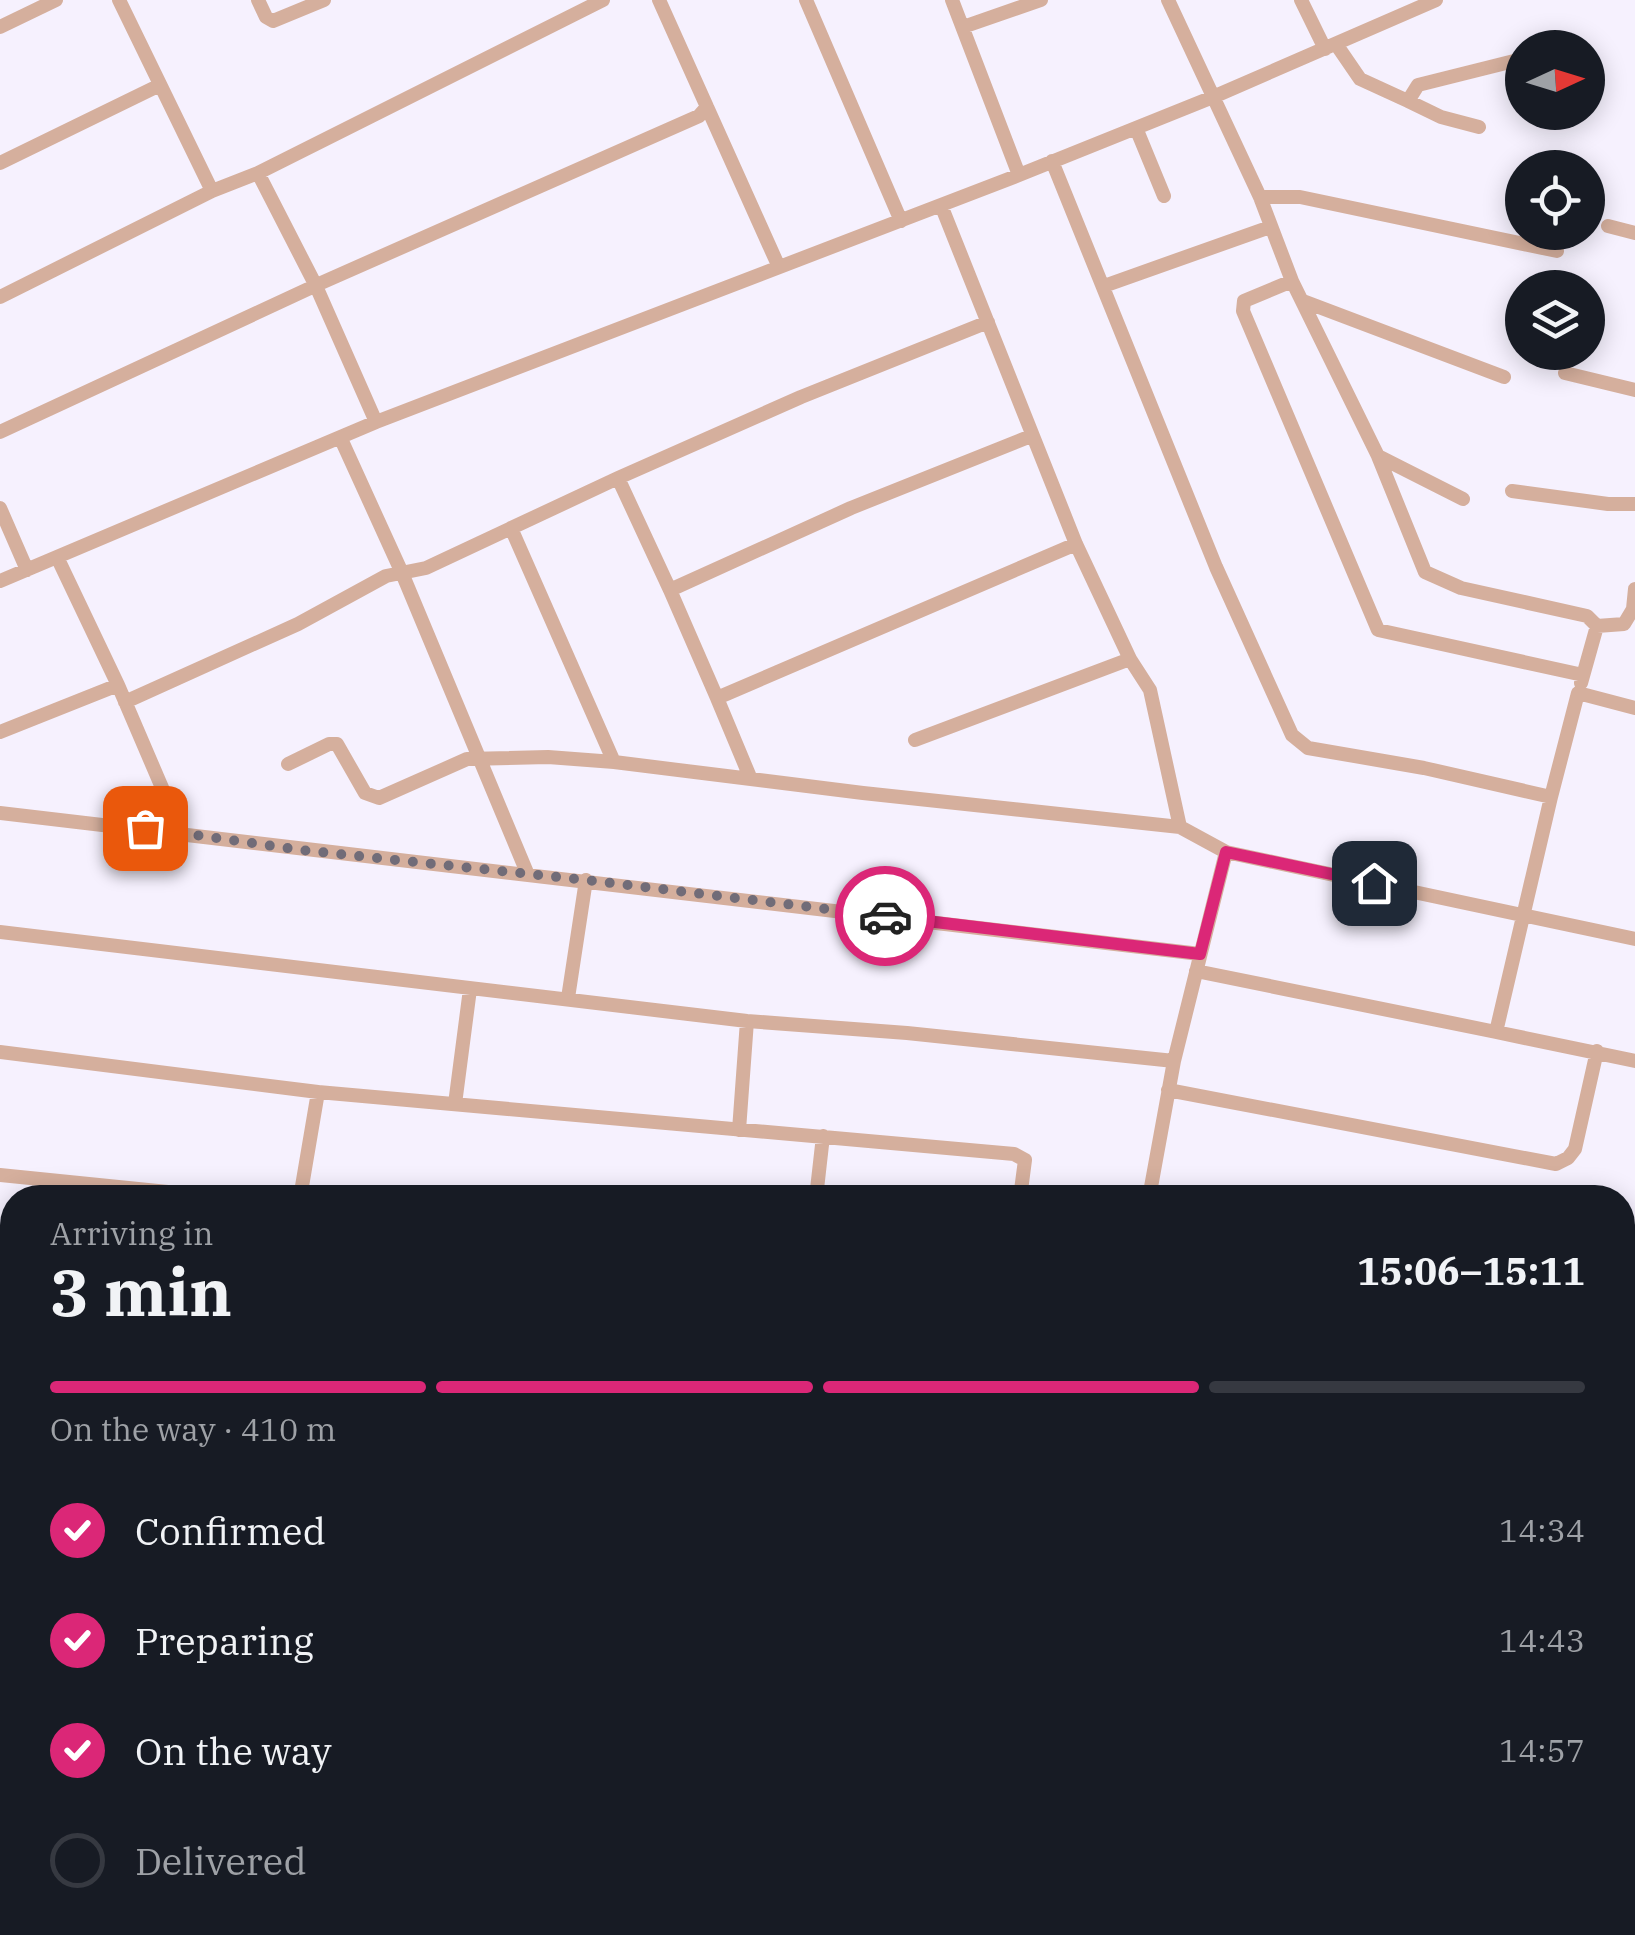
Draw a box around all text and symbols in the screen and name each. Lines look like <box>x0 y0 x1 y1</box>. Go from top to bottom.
north arrow <box>1505 30 1605 130</box>
map controls <box>1505 30 1605 370</box>
button: locate <box>1505 150 1605 250</box>
button: layers <box>1505 270 1605 370</box>
pin <box>103 786 188 871</box>
icon: bag <box>118 801 173 856</box>
pin <box>1332 841 1417 926</box>
icon: home <box>1347 856 1402 911</box>
courier <box>835 866 935 966</box>
icon: car <box>858 889 913 944</box>
text: Arriving in <box>50 1212 213 1254</box>
text: 15:06–15:11 <box>1357 1246 1585 1295</box>
text: 3 min <box>50 1249 232 1334</box>
text: On the way · 410 m <box>50 1408 336 1450</box>
icon: check <box>50 1503 105 1558</box>
text: Confirmed <box>135 1506 326 1555</box>
text: 14:34 <box>1499 1509 1585 1551</box>
icon: check <box>50 1613 105 1668</box>
text: Preparing <box>135 1616 314 1665</box>
text: 14:43 <box>1499 1619 1585 1661</box>
icon: check <box>50 1723 105 1778</box>
text: On the way <box>135 1726 332 1775</box>
text: 14:57 <box>1499 1729 1585 1771</box>
text: Delivered <box>135 1836 307 1885</box>

